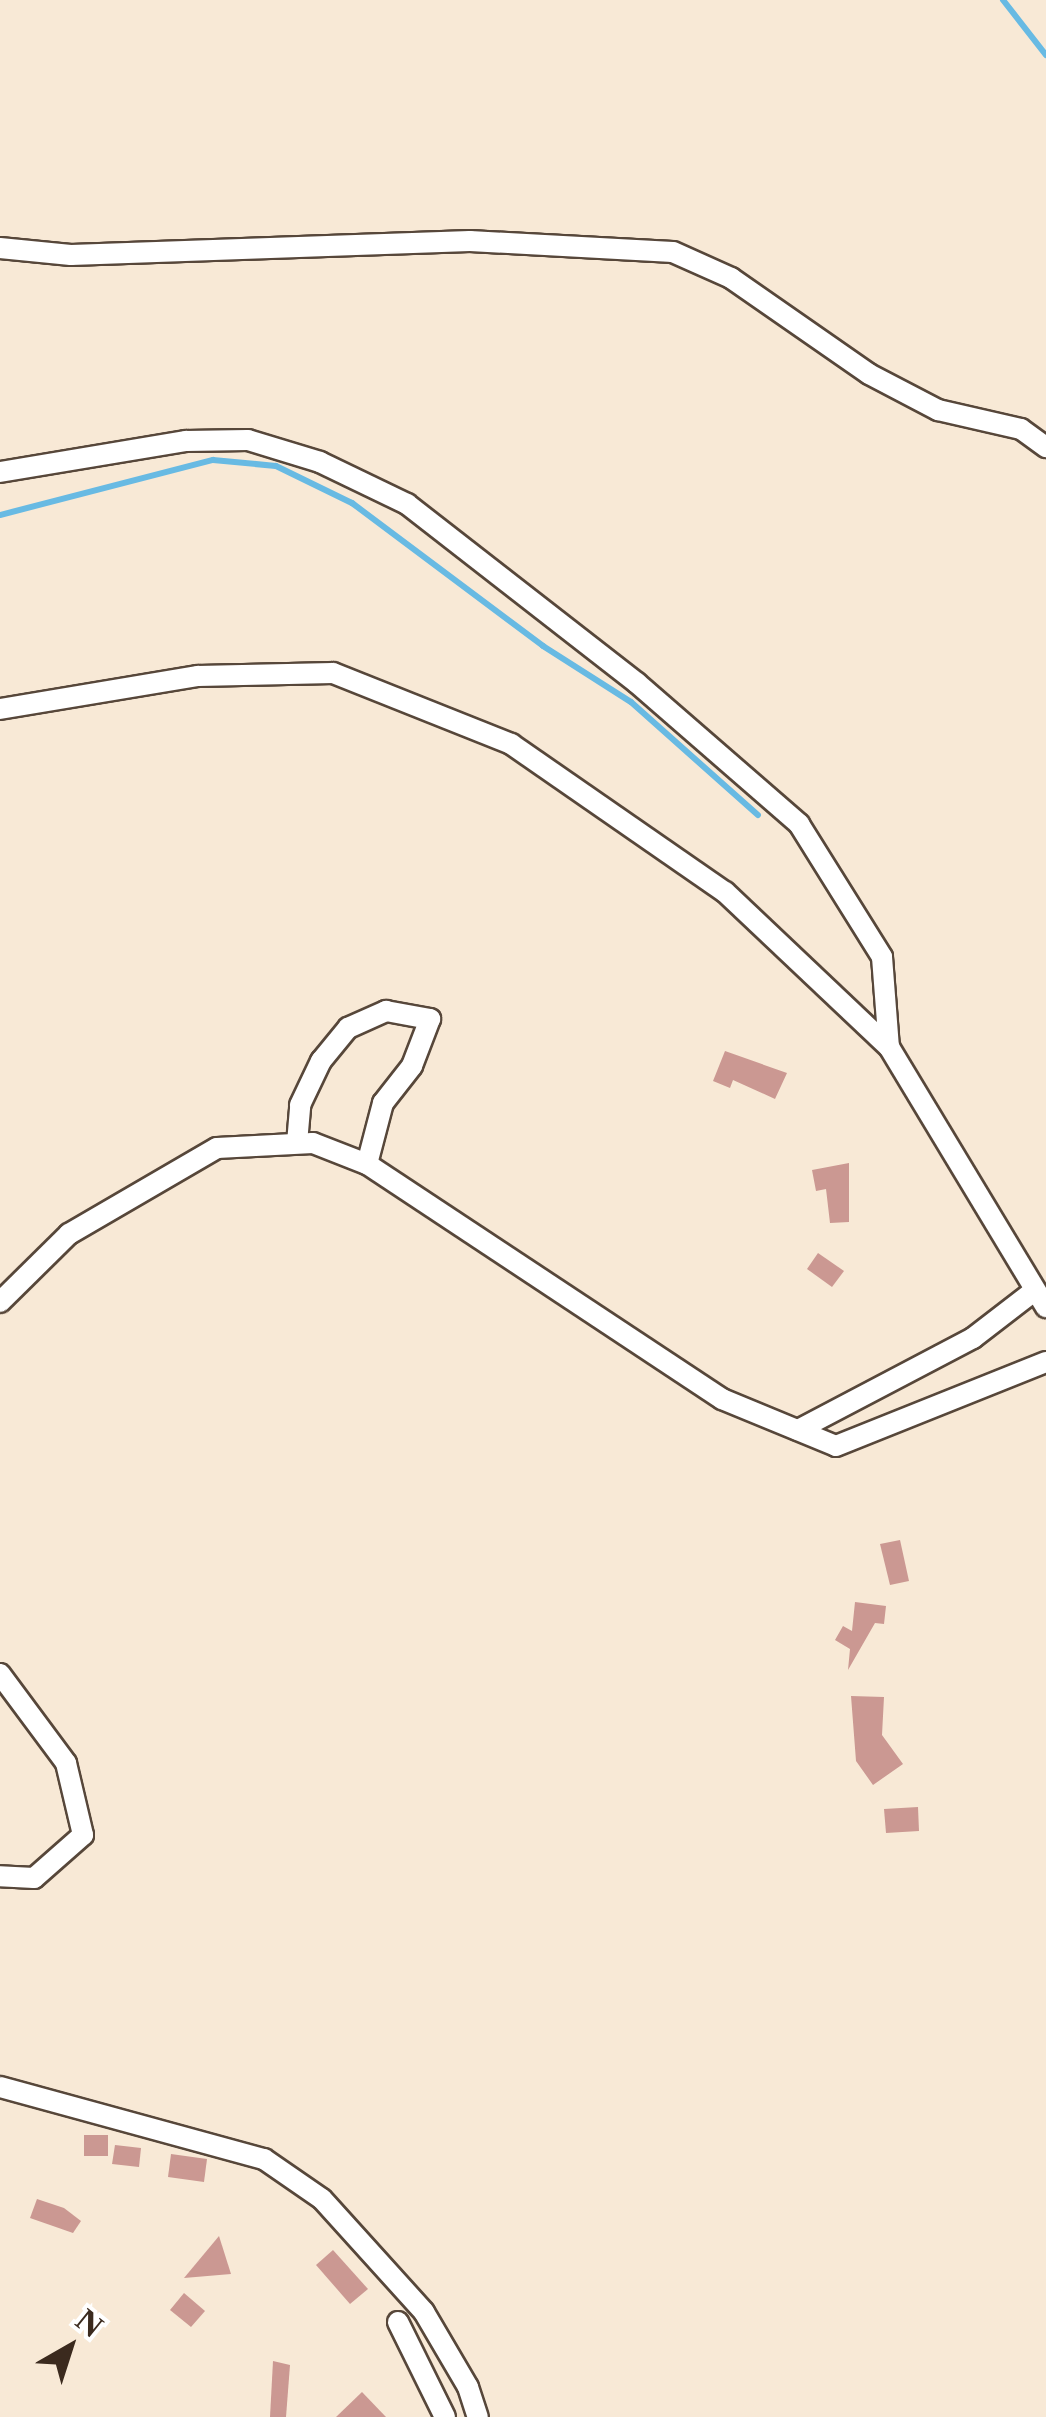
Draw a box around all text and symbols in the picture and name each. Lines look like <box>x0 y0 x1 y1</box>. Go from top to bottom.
north arrow <box>20 2297 120 2397</box>
text: N <box>69 2303 109 2345</box>

